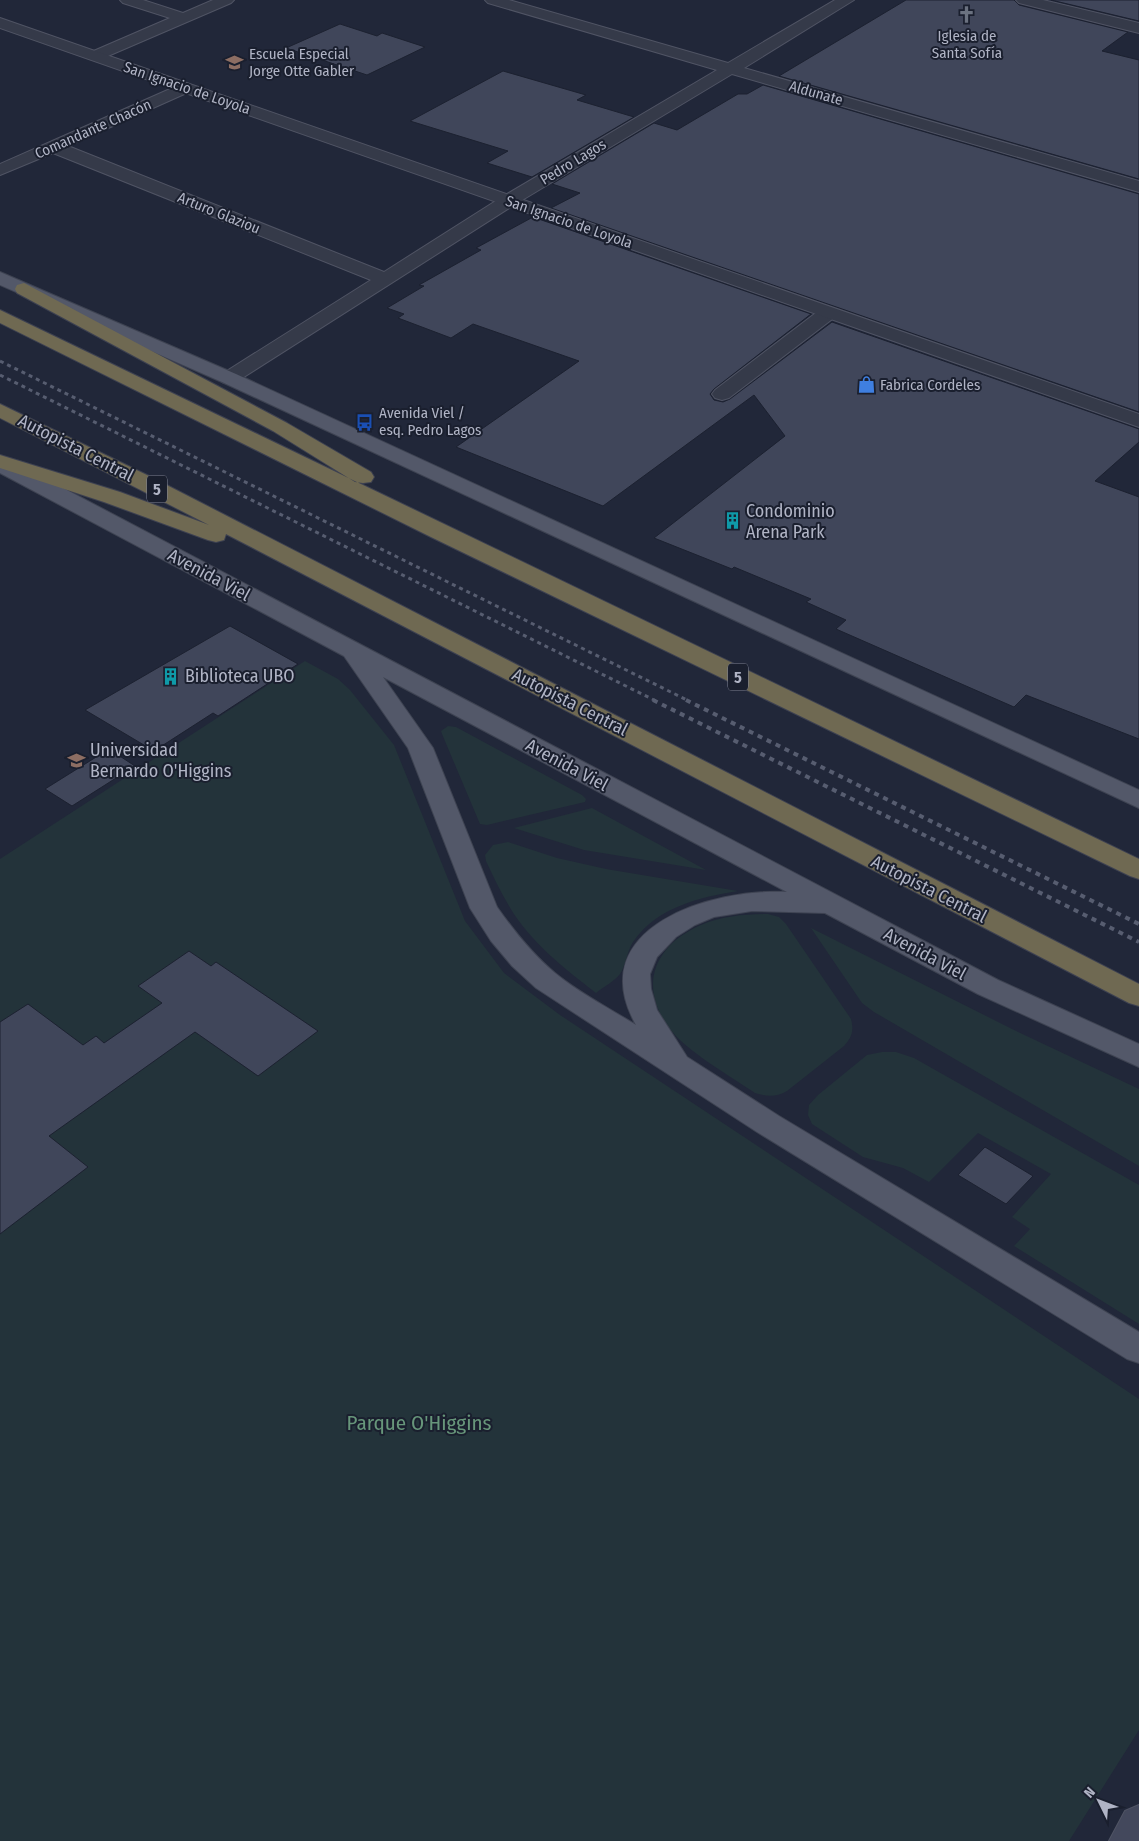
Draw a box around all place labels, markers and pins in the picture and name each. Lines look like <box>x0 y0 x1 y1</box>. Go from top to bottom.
church icon: Iglesia de Santa Sofía <box>957 5 977 25</box>
place label: Iglesia de Santa Sofía <box>932 27 1002 62</box>
place label: Escuela Especial Jorge Otte Gabler <box>249 45 355 80</box>
school or university icon: Escuela Especial Jorge Otte Gabler <box>225 53 245 73</box>
shop icon: Fabrica Cordeles <box>856 375 876 395</box>
place label: Fabrica Cordeles <box>880 376 980 394</box>
place label: Avenida Viel / esq. Pedro Lagos <box>379 404 481 439</box>
bus stop icon: Avenida Viel / esq. Pedro Lagos <box>355 412 375 432</box>
place label: Condominio Arena Park <box>746 500 835 543</box>
building icon: Condominio Arena Park <box>722 511 742 531</box>
place label: Biblioteca UBO <box>185 665 295 687</box>
building icon: Biblioteca UBO <box>161 666 181 686</box>
place label: Universidad Bernardo O'Higgins <box>90 739 232 782</box>
school or university icon: Universidad Bernardo O'Higgins <box>66 750 86 770</box>

